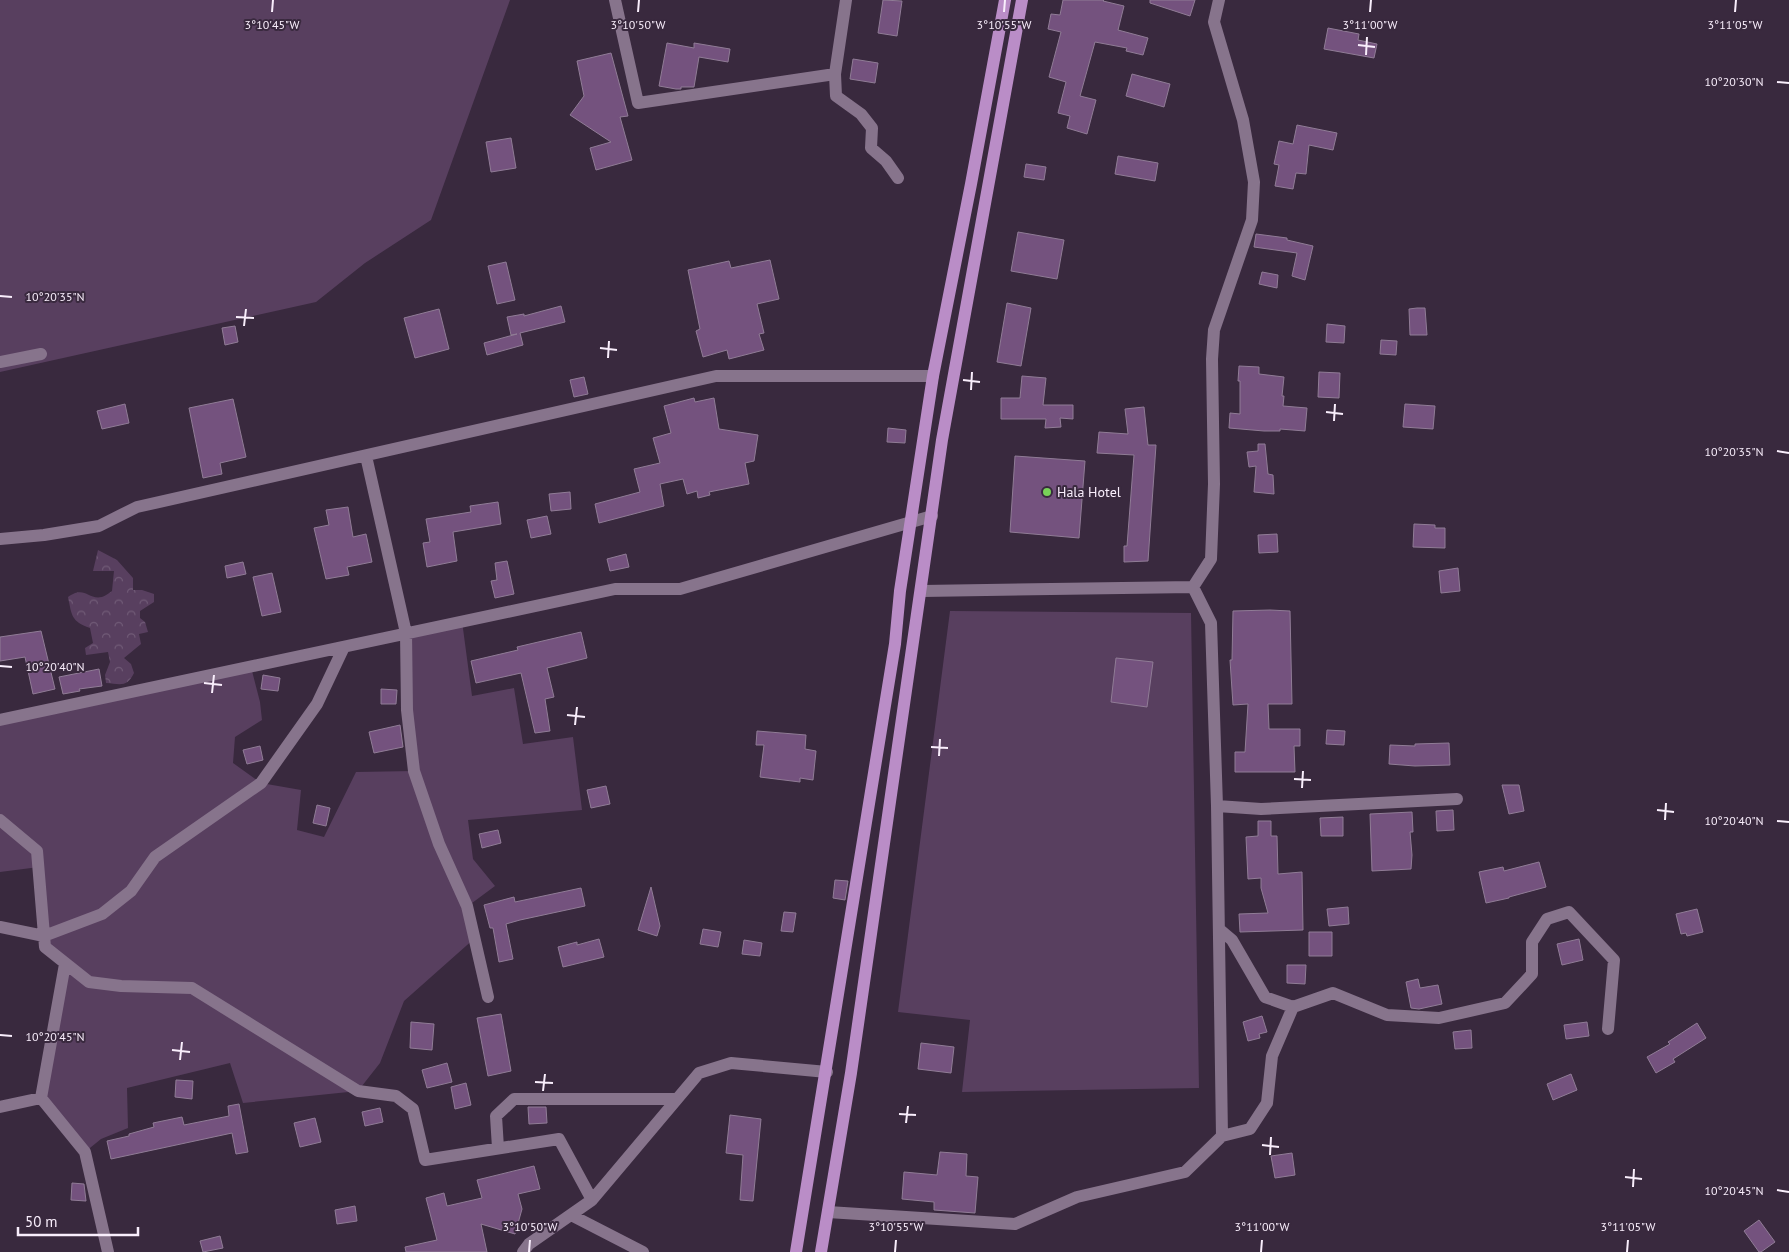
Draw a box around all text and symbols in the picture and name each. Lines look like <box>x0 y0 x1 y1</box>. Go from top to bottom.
text: 3°10'45"W <box>245 17 299 32</box>
text: 3°10'50"W <box>611 17 665 32</box>
text: 3°10'55"W <box>977 17 1031 32</box>
text: 3°11'00"W <box>1343 17 1397 32</box>
text: 3°11'05"W <box>1708 17 1762 32</box>
text: 10°20'30"N <box>1704 74 1764 89</box>
text: 10°20'35"N <box>25 289 85 304</box>
text: 10°20'35"N <box>1704 444 1764 459</box>
place label: Hala Hotel <box>1057 483 1121 501</box>
marker: Hala Hotel <box>1041 486 1053 498</box>
text: 10°20'40"N <box>25 659 85 674</box>
text: 10°20'40"N <box>1704 813 1764 828</box>
text: 10°20'45"N <box>25 1029 85 1044</box>
text: 10°20'45"N <box>1704 1183 1764 1198</box>
scale bar <box>18 1204 138 1236</box>
text: 50 m <box>25 1212 58 1231</box>
text: 3°10'50"W <box>503 1219 557 1234</box>
text: 3°10'55"W <box>869 1219 923 1234</box>
text: 3°11'00"W <box>1235 1219 1289 1234</box>
text: 3°11'05"W <box>1601 1219 1655 1234</box>

